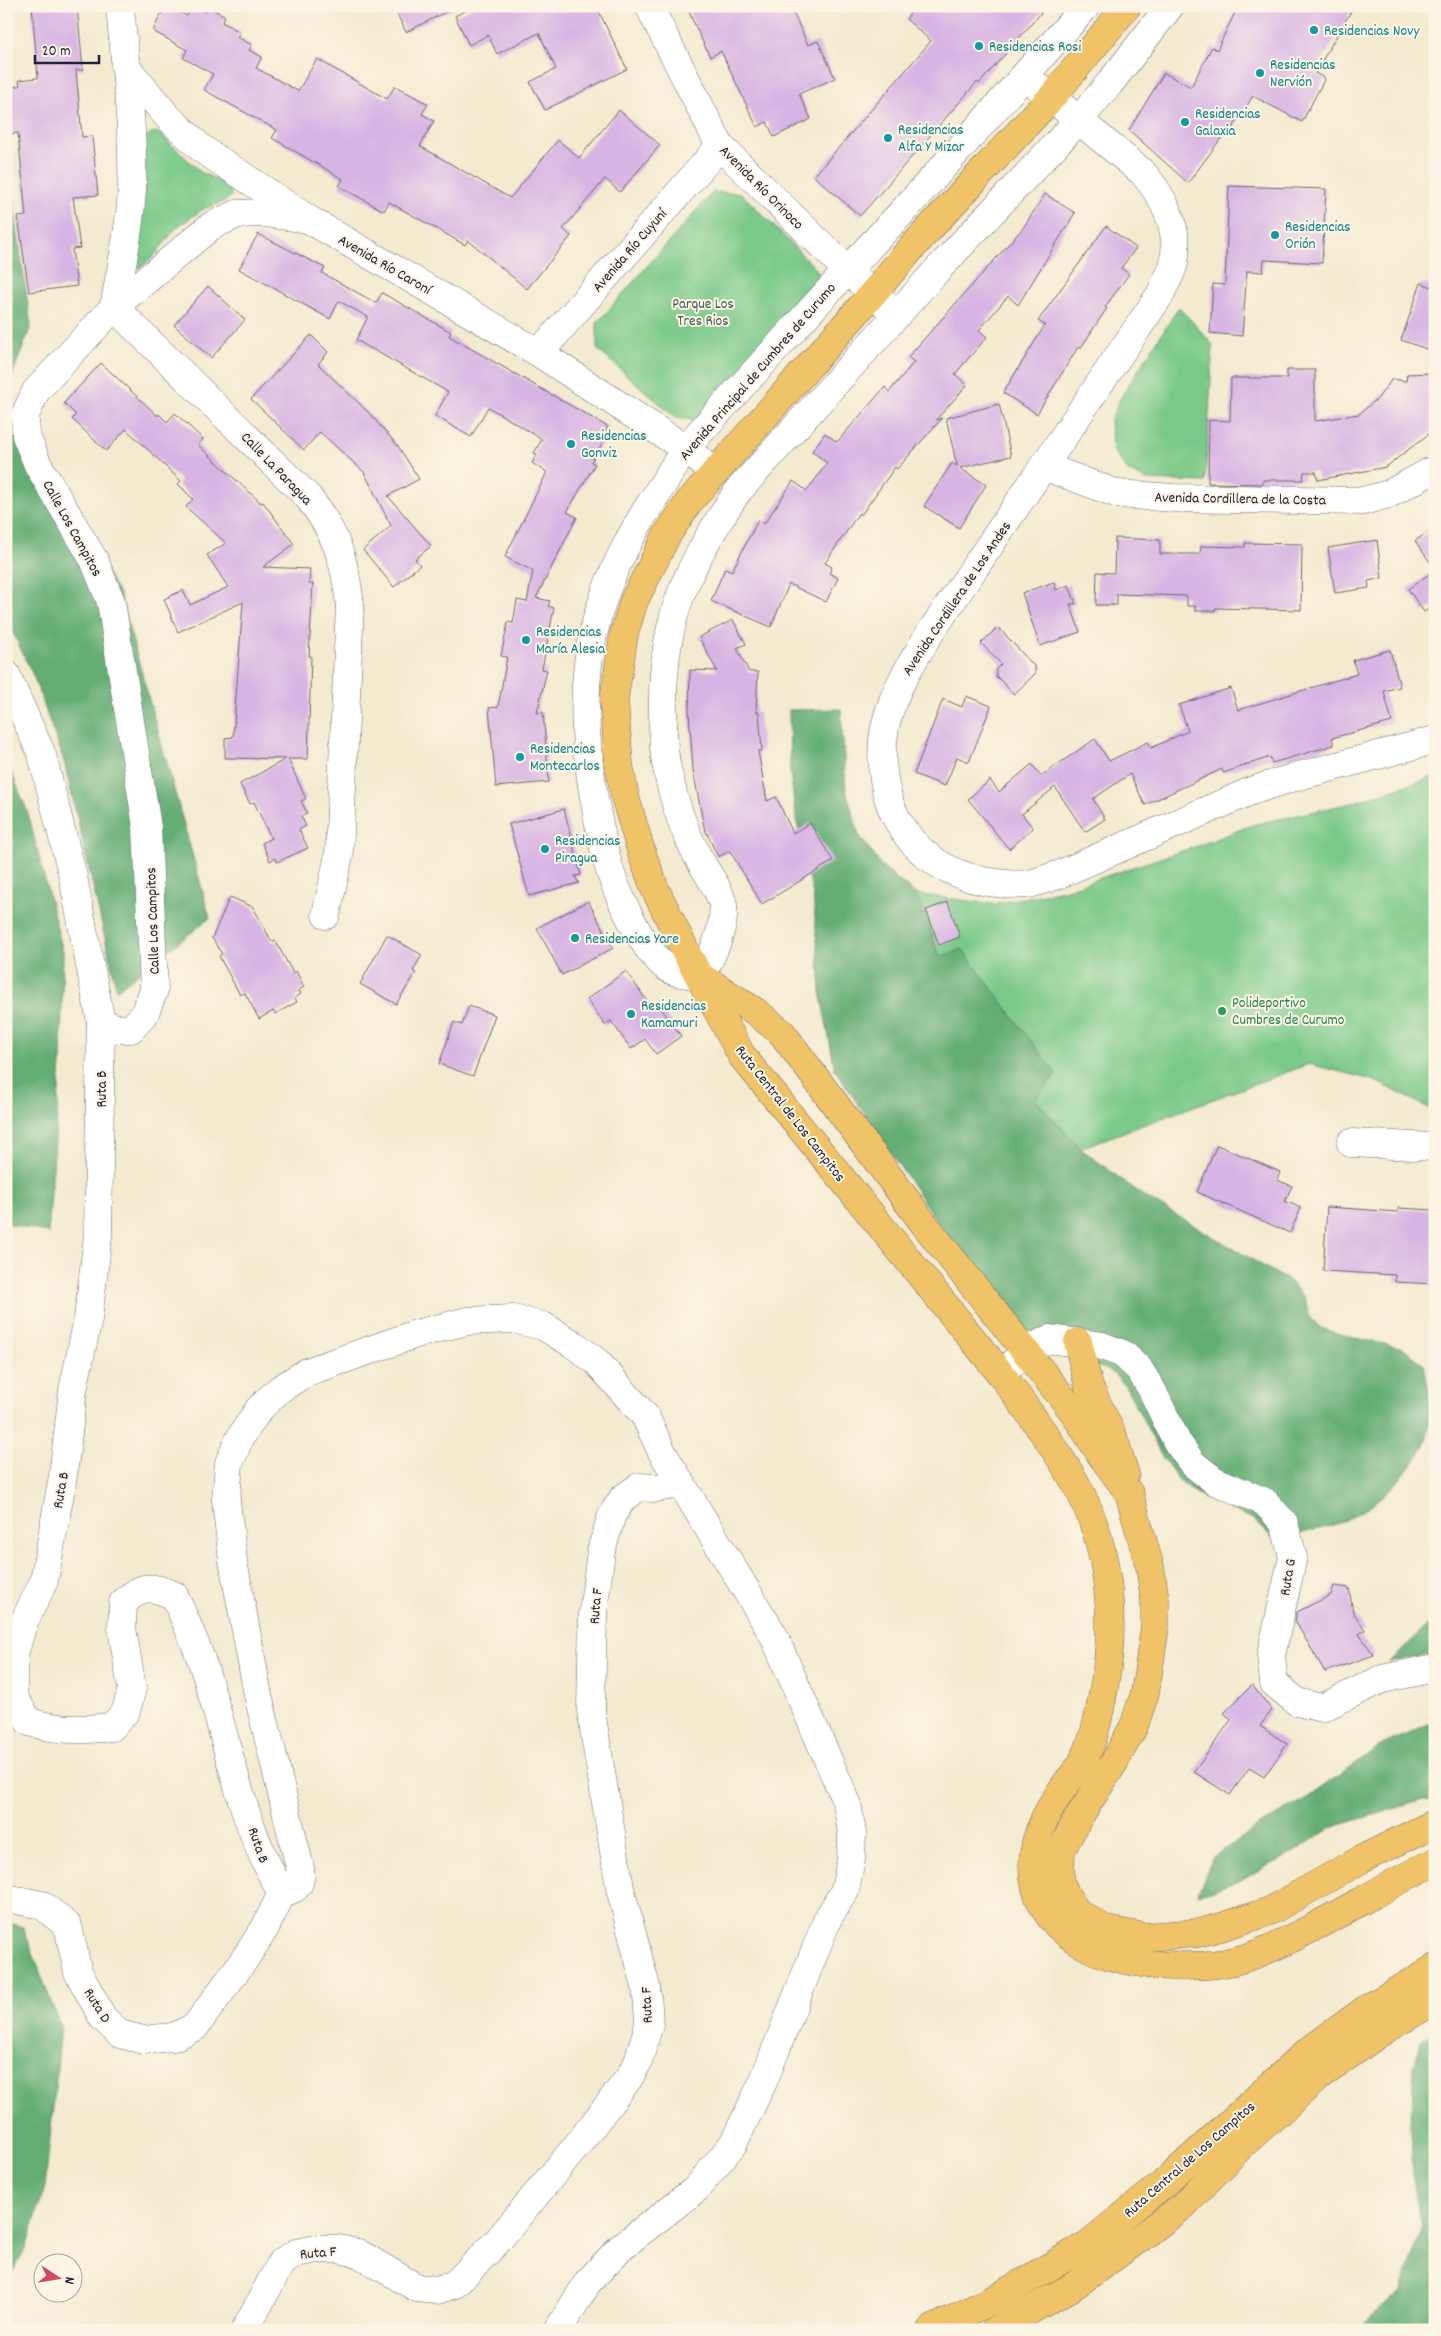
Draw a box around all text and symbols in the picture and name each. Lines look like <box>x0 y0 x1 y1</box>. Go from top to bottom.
place label: Residencias Novy <box>1324 21 1420 43</box>
marker: Residencias Novy <box>1308 24 1320 36</box>
scale bar <box>35 32 99 64</box>
place label: Residencias Rosi <box>989 37 1081 59</box>
marker: Residencias Rosi <box>973 40 985 52</box>
text: 20 m <box>42 41 70 63</box>
place label: Residencias Nervión <box>1270 55 1336 94</box>
marker: Residencias Nervión <box>1254 67 1266 79</box>
place label: Residencias Galaxia <box>1195 104 1261 143</box>
marker: Residencias Galaxia <box>1179 116 1191 128</box>
place label: Residencias Alfa Y Mizar <box>898 120 965 159</box>
marker: Residencias Alfa Y Mizar <box>882 132 894 144</box>
street label: Avenida Río Orinoco <box>713 141 808 236</box>
street label: Avenida Río Cuyuní <box>588 204 674 298</box>
place label: Residencias Orión <box>1285 217 1351 256</box>
marker: Residencias Orión <box>1269 229 1281 241</box>
street label: Avenida Río Caroní <box>333 230 436 302</box>
street label: Avenida Principal de Cumbres de Curumo <box>675 278 842 466</box>
park label: Parque Los Tres Rios <box>672 294 734 333</box>
place label: Residencias Gonviz <box>581 426 647 465</box>
street label: Calle La Paragua <box>235 428 317 512</box>
marker: Residencias Gonviz <box>565 438 577 450</box>
street label: Calle Los Campitos <box>36 477 107 581</box>
street label: Avenida Cordillera de la Costa <box>1154 488 1327 513</box>
street label: Avenida Cordillera de Los Andes <box>898 517 1018 681</box>
place label: Residencias María Alesia <box>536 622 606 661</box>
marker: Residencias María Alesia <box>520 634 532 646</box>
place label: Residencias Montecarlos <box>530 739 600 778</box>
marker: Residencias Montecarlos <box>514 751 526 763</box>
place label: Residencias Piragua <box>555 831 621 870</box>
marker: Residencias Piragua <box>539 843 551 855</box>
street label: Calle Los Campitos <box>141 867 167 975</box>
place label: Residencias Yare <box>585 929 679 951</box>
marker: Residencias Yare <box>569 932 581 944</box>
place label: Polideportivo Cumbres de Curumo <box>1232 993 1345 1032</box>
place label: Residencias Kamamuri <box>641 996 707 1035</box>
marker: Polideportivo Cumbres de Curumo <box>1216 1005 1228 1017</box>
marker: Residencias Kamamuri <box>625 1008 637 1020</box>
street label: Ruta Central de Los Campitos <box>729 1041 850 1187</box>
street label: Ruta B <box>92 1071 114 1107</box>
street label: Ruta B <box>48 1470 76 1510</box>
street label: Ruta G <box>1275 1557 1303 1598</box>
street label: Ruta F <box>584 1587 610 1625</box>
street label: Ruta B <box>241 1825 274 1867</box>
street label: Ruta D <box>77 1984 116 2028</box>
street label: Ruta F <box>636 1986 660 2024</box>
street label: Ruta Central de Los Campitos <box>1120 2097 1261 2224</box>
street label: Ruta F <box>299 2241 338 2267</box>
north arrow <box>32 2254 82 2304</box>
text: N <box>58 2275 79 2286</box>

